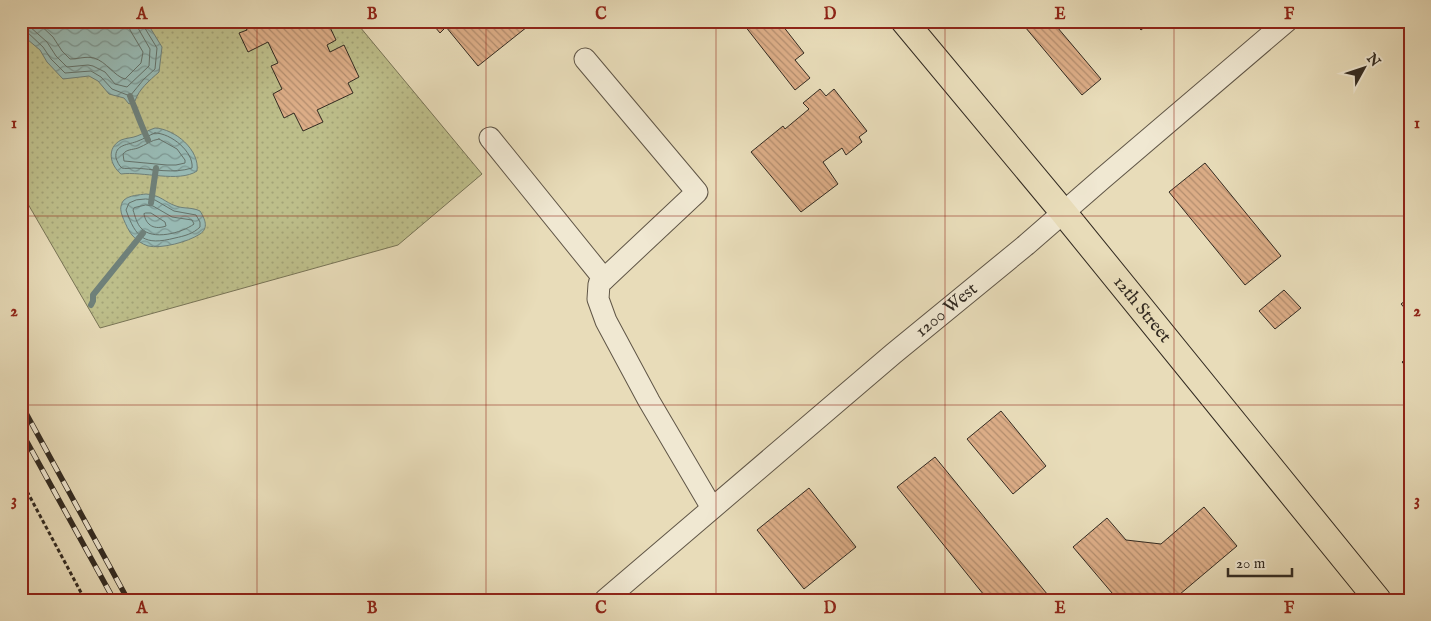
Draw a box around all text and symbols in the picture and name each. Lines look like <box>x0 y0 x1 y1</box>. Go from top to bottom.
text: A <box>136 5 149 25</box>
text: B <box>367 5 378 25</box>
text: C <box>595 5 607 25</box>
text: D <box>824 5 837 25</box>
text: E <box>1054 5 1066 25</box>
text: F <box>1284 5 1295 25</box>
north arrow <box>1338 42 1388 92</box>
text: N <box>1362 49 1384 71</box>
text: 1 <box>11 114 17 134</box>
text: 1 <box>1414 114 1420 134</box>
street label: 12th Street <box>1108 271 1176 348</box>
street label: 1200 West <box>911 278 982 342</box>
text: 2 <box>10 302 18 322</box>
text: 2 <box>1413 302 1421 322</box>
text: 3 <box>11 491 17 511</box>
text: 3 <box>1414 491 1420 511</box>
scale bar <box>1228 546 1292 578</box>
text: 20 m <box>1236 554 1266 573</box>
text: A <box>136 599 149 619</box>
text: B <box>367 599 378 619</box>
text: C <box>595 599 607 619</box>
text: D <box>824 599 837 619</box>
text: E <box>1054 599 1066 619</box>
text: F <box>1284 599 1295 619</box>

